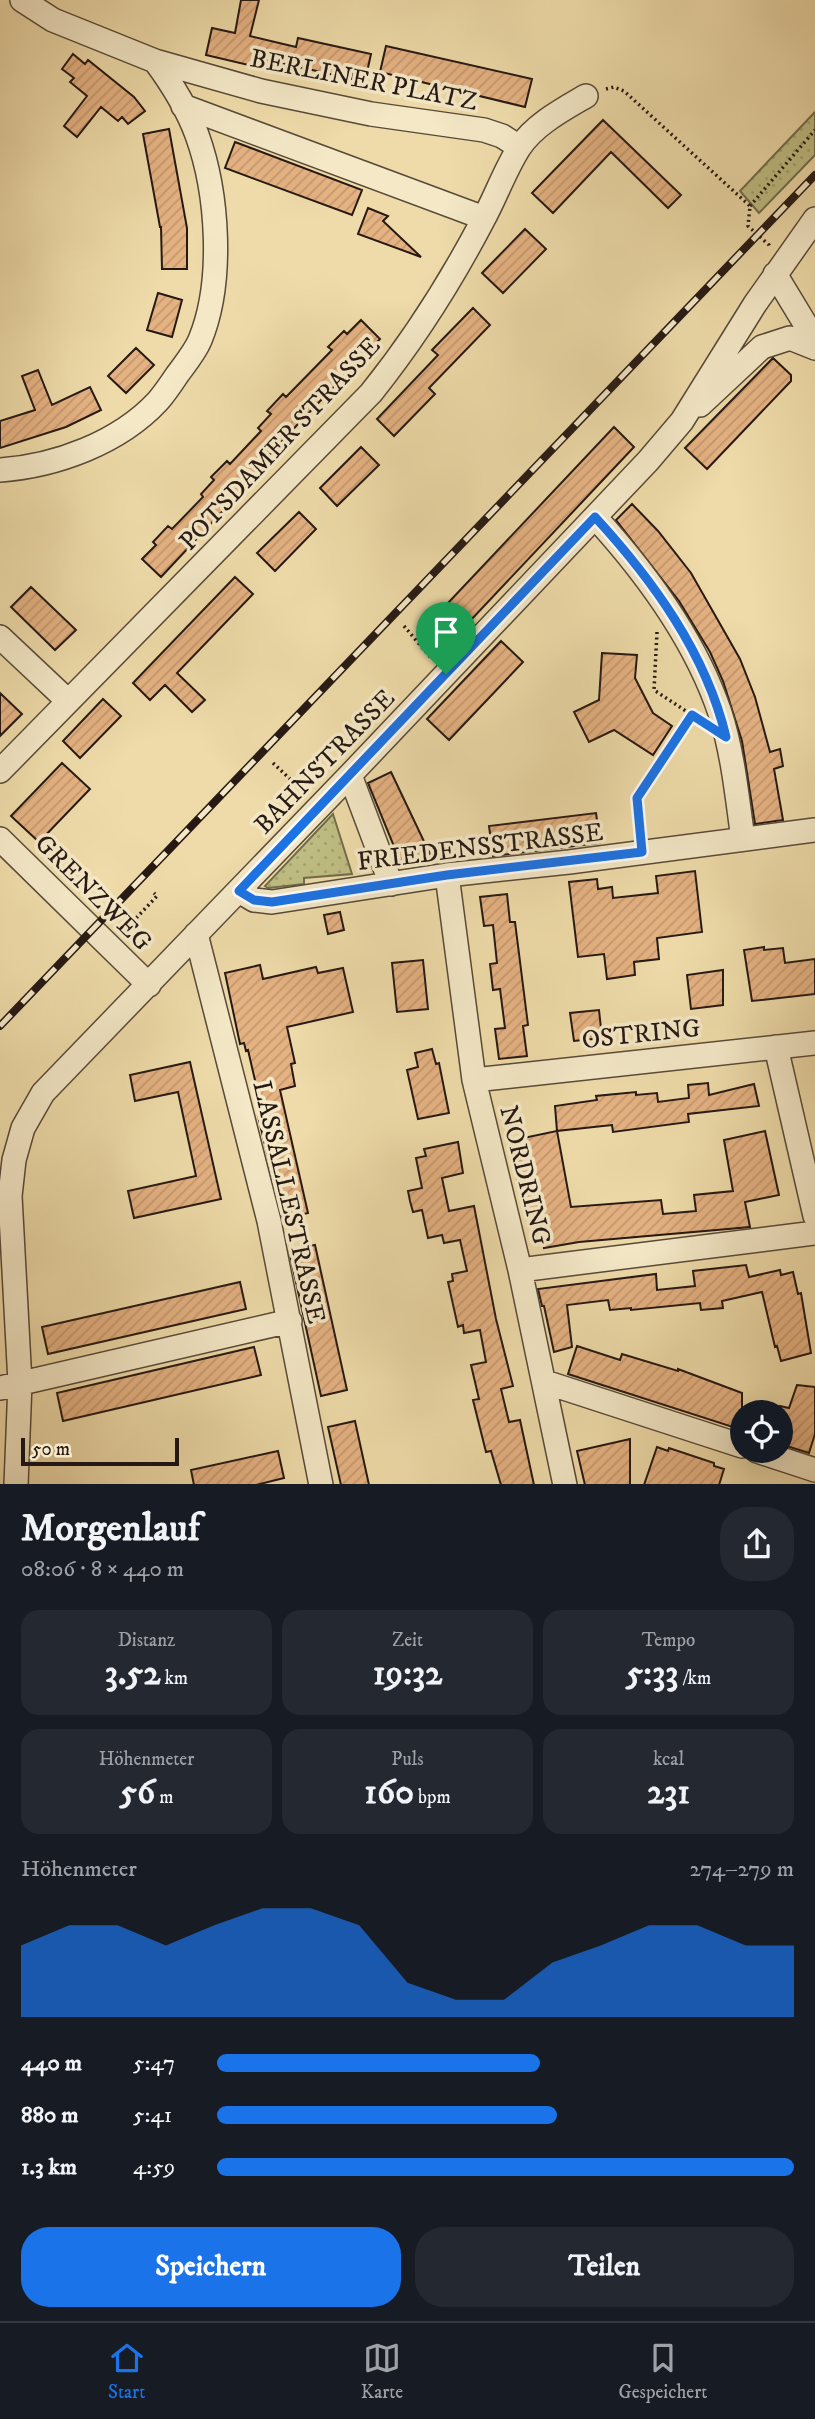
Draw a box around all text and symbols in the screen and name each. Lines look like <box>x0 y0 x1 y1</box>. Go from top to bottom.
street label: BERLINER PLATZ <box>247 42 480 119</box>
street label: POTSDAMER STRASSE <box>172 330 388 558</box>
pin <box>416 602 476 674</box>
icon: arrive <box>427 613 465 651</box>
street label: BAHNSTRASSE <box>248 683 403 841</box>
street label: FRIEDENSSTRASSE <box>355 816 605 879</box>
street label: GRENZWEG <box>27 828 158 959</box>
street label: OSTRING <box>580 1012 702 1057</box>
street label: LASSALLESTRASSE <box>245 1078 333 1327</box>
street label: NORDRING <box>491 1102 558 1249</box>
map controls <box>730 1400 793 1463</box>
button: locate <box>730 1400 793 1463</box>
scale bar <box>21 1436 178 1467</box>
text: 50 m <box>32 1438 70 1461</box>
text: Morgenlauf <box>21 1505 200 1553</box>
button: share <box>720 1507 794 1581</box>
text: 08:06 · 8 × 440 m <box>21 1555 184 1584</box>
text: Distanz <box>118 1629 175 1652</box>
text: Zeit <box>392 1629 423 1652</box>
text: Tempo <box>642 1629 695 1652</box>
text: 3.52 <box>105 1652 160 1696</box>
text: 19:32 <box>373 1652 442 1696</box>
text: 5:33 <box>626 1652 678 1696</box>
text: km <box>160 1667 188 1690</box>
text: /km <box>678 1667 711 1690</box>
text: Höhenmeter <box>99 1748 194 1771</box>
text: Puls <box>391 1748 424 1771</box>
text: kcal <box>653 1748 684 1771</box>
text: 56 <box>120 1771 155 1815</box>
text: 160 <box>364 1771 414 1815</box>
text: 231 <box>647 1771 690 1815</box>
text: m <box>155 1786 173 1809</box>
text: bpm <box>414 1786 451 1809</box>
text: Höhenmeter <box>21 1855 137 1884</box>
text: 274–279 m <box>690 1855 794 1884</box>
text: 440 m <box>21 2049 82 2078</box>
text: 5:47 <box>133 2049 175 2078</box>
text: 880 m <box>21 2101 79 2130</box>
text: 5:41 <box>133 2101 172 2130</box>
text: 1.3 km <box>21 2153 77 2182</box>
text: 4:59 <box>133 2153 175 2182</box>
button: Speichern <box>21 2227 401 2307</box>
button: Teilen <box>415 2227 794 2307</box>
tab: Start <box>108 2339 146 2404</box>
tab: Karte <box>361 2339 403 2404</box>
tab: Gespeichert <box>618 2339 707 2404</box>

